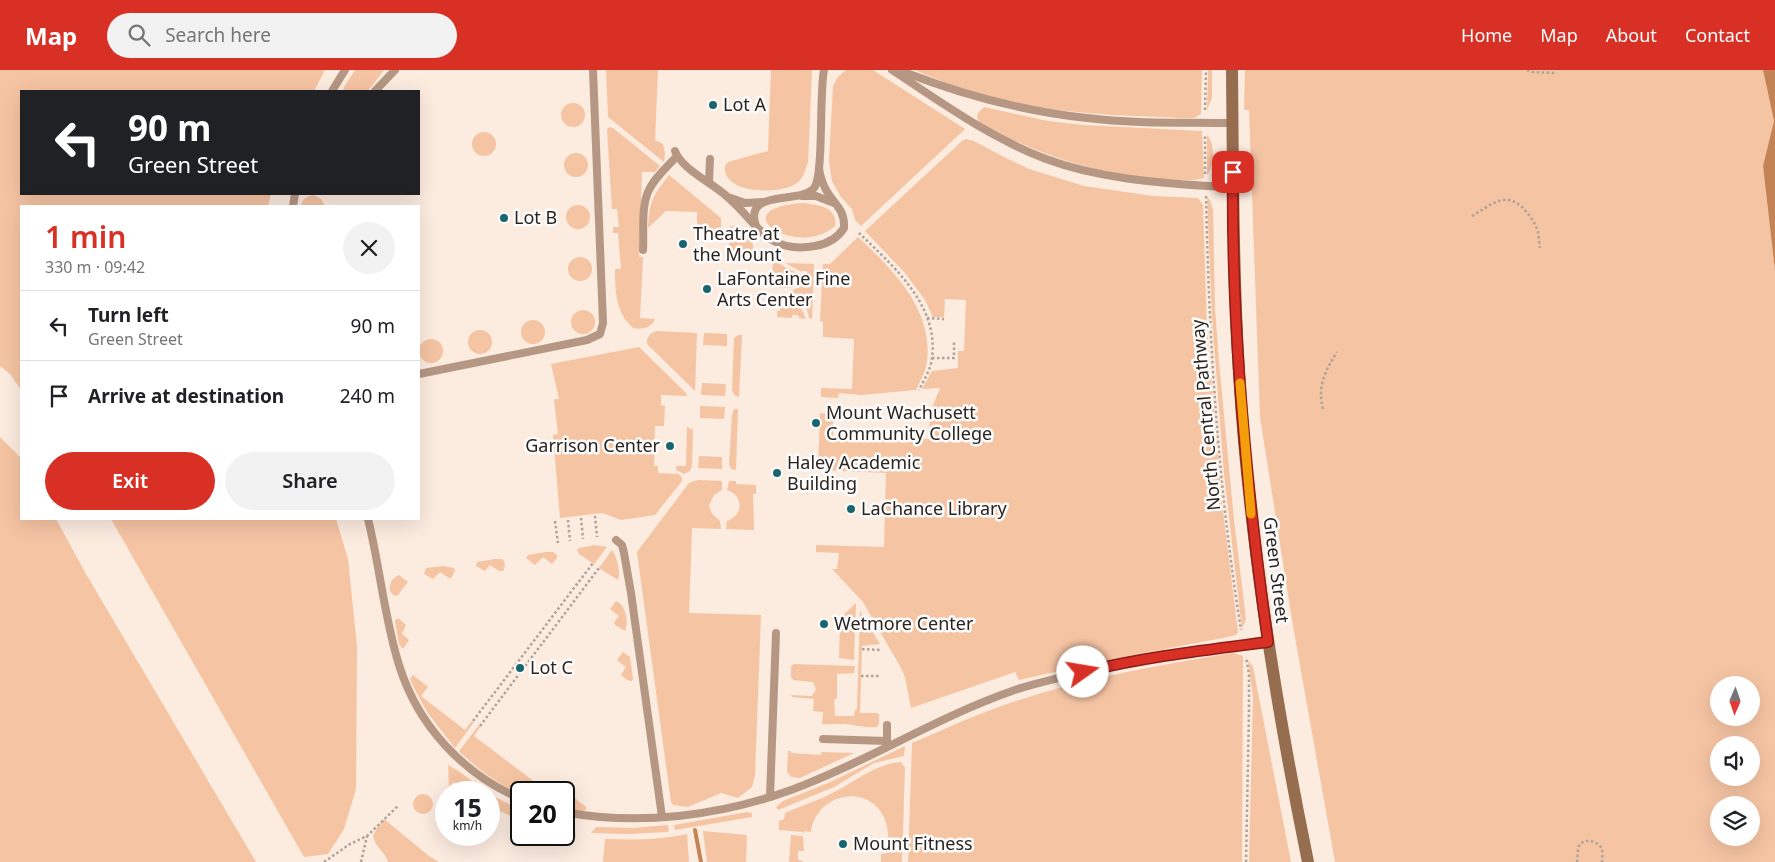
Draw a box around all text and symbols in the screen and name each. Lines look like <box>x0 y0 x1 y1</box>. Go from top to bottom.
search box <box>107 13 457 58</box>
text: Map <box>25 19 77 52</box>
icon: search <box>125 21 153 49</box>
text: Search here <box>165 22 271 48</box>
text: Home <box>1461 23 1512 47</box>
text: Map <box>1540 23 1578 47</box>
text: About <box>1606 23 1657 47</box>
text: Contact <box>1685 23 1750 47</box>
place label: Lot A <box>723 92 766 116</box>
marker: Lot A <box>707 99 719 111</box>
text: 90 m <box>128 104 211 151</box>
icon: left <box>45 110 110 175</box>
text: Green Street <box>128 149 258 179</box>
pin <box>1212 151 1254 193</box>
icon: arrive <box>1219 158 1247 186</box>
place label: Lot B <box>514 205 557 229</box>
marker: Lot B <box>498 212 510 224</box>
text: 1 min <box>45 216 126 257</box>
place label: Theatre at the Mount <box>693 221 782 266</box>
button: close <box>343 222 395 274</box>
marker: Theatre at the Mount <box>677 238 689 250</box>
text: 330 m · 09:42 <box>45 256 145 278</box>
place label: LaFontaine Fine Arts Center <box>717 266 850 311</box>
marker: LaFontaine Fine Arts Center <box>701 283 713 295</box>
text: Turn left <box>88 302 169 328</box>
icon: left <box>45 312 73 340</box>
text: 90 m <box>351 313 395 339</box>
street label: North Central Pathway <box>1185 318 1225 512</box>
text: Green Street <box>88 328 183 350</box>
icon: arrive <box>45 382 73 410</box>
text: Arrive at destination <box>88 383 284 409</box>
text: 240 m <box>340 383 395 409</box>
place label: Mount Wachusett Community College <box>826 400 992 445</box>
marker: Mount Wachusett Community College <box>810 417 822 429</box>
place label: Garrison Center <box>525 433 661 457</box>
marker: Garrison Center <box>664 440 676 452</box>
place label: Haley Academic Building <box>787 450 921 495</box>
button: Exit <box>45 452 215 510</box>
button: Share <box>225 452 395 510</box>
marker: Haley Academic Building <box>771 467 783 479</box>
place label: LaChance Library <box>861 496 1007 520</box>
marker: LaChance Library <box>845 503 857 515</box>
street label: Green Street <box>1259 516 1295 625</box>
place label: Wetmore Center <box>834 611 974 635</box>
marker: Wetmore Center <box>818 618 830 630</box>
position arrow <box>1056 645 1108 697</box>
place label: Lot C <box>530 655 573 679</box>
marker: Lot C <box>514 662 526 674</box>
north arrow <box>1710 676 1760 726</box>
map controls <box>1710 676 1760 846</box>
button: sound <box>1710 736 1760 786</box>
speed limit sign: 20 <box>510 781 575 846</box>
text: 15 <box>453 790 482 824</box>
button: layers <box>1710 796 1760 846</box>
text: km/h <box>453 817 482 834</box>
place label: Mount Fitness <box>853 831 973 855</box>
marker: Mount Fitness <box>837 838 849 850</box>

